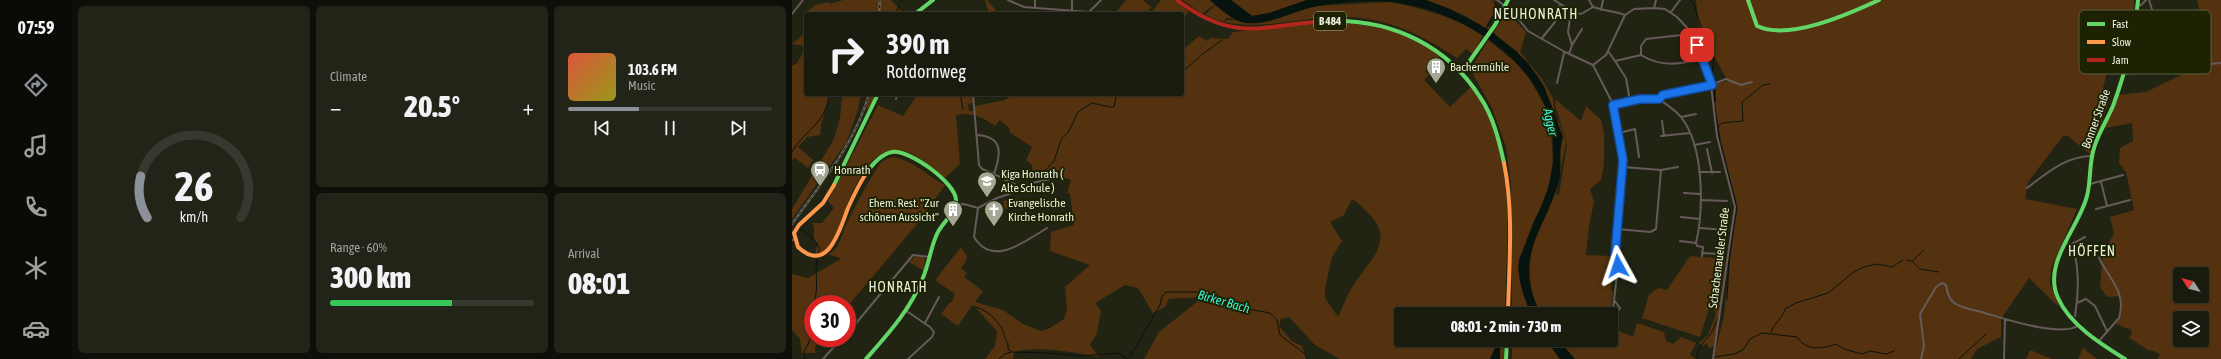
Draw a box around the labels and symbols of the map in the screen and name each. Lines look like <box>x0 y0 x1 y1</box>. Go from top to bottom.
district label: NEUHONRATH <box>1494 6 1578 22</box>
legend <box>2079 10 2211 74</box>
road number: B 484 <box>1314 12 1346 30</box>
text: Fast <box>2112 18 2128 30</box>
pin <box>1680 28 1714 62</box>
text: Slow <box>2112 36 2131 48</box>
text: Jam <box>2112 54 2129 66</box>
building icon: Bachermühle <box>1425 56 1447 84</box>
place label: Bachermühle <box>1450 60 1509 74</box>
street label: Bonner Straße <box>2079 87 2113 151</box>
water label: Agger <box>1540 106 1561 138</box>
station icon: Honrath <box>809 159 831 187</box>
place label: Honrath <box>834 163 871 177</box>
place label: Kiga Honrath ( Alte Schule ) <box>1001 167 1064 195</box>
school or university icon: Kiga Honrath ( Alte Schule ) <box>976 170 998 198</box>
place label: Ehem. Rest. "Zur schönen Aussicht" <box>860 196 939 224</box>
place label: Evangelische Kirche Honrath <box>1008 196 1074 224</box>
building icon: Ehem. Rest. "Zur schönen Aussicht" <box>942 199 964 227</box>
church icon: Evangelische Kirche Honrath <box>983 199 1005 227</box>
street label: Schachenaueler Straße <box>1706 207 1732 309</box>
district label: HÖFFEN <box>2068 243 2116 259</box>
position arrow <box>1597 245 1639 287</box>
north arrow <box>2173 267 2209 303</box>
district label: HONRATH <box>868 279 928 295</box>
water label: Birker Bach <box>1196 287 1252 316</box>
speed limit sign: 30 <box>804 295 856 347</box>

